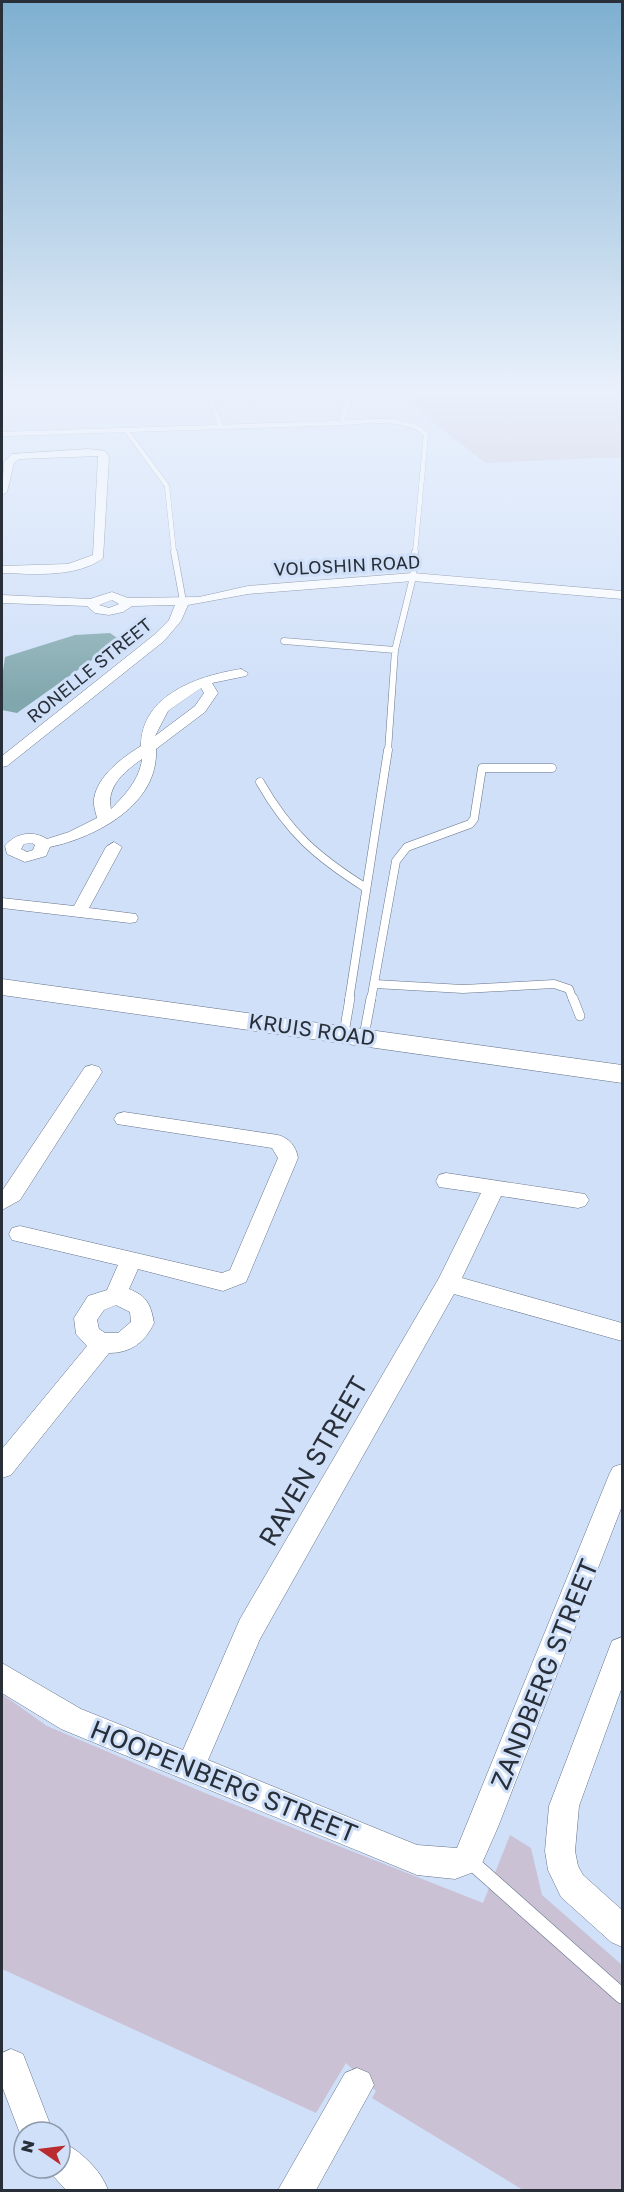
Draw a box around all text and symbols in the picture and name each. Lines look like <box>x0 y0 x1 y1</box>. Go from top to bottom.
street label: VOLOSHIN ROAD <box>273 550 421 580</box>
street label: RONELLE STREET <box>22 613 156 727</box>
street label: KRUIS ROAD <box>247 1007 377 1051</box>
street label: RAVEN STREET <box>252 1371 374 1551</box>
street label: ZANDBERG STREET <box>484 1555 604 1793</box>
street label: HOOPENBERG STREET <box>86 1713 362 1849</box>
north arrow <box>12 2120 72 2180</box>
text: N <box>16 2138 39 2155</box>

